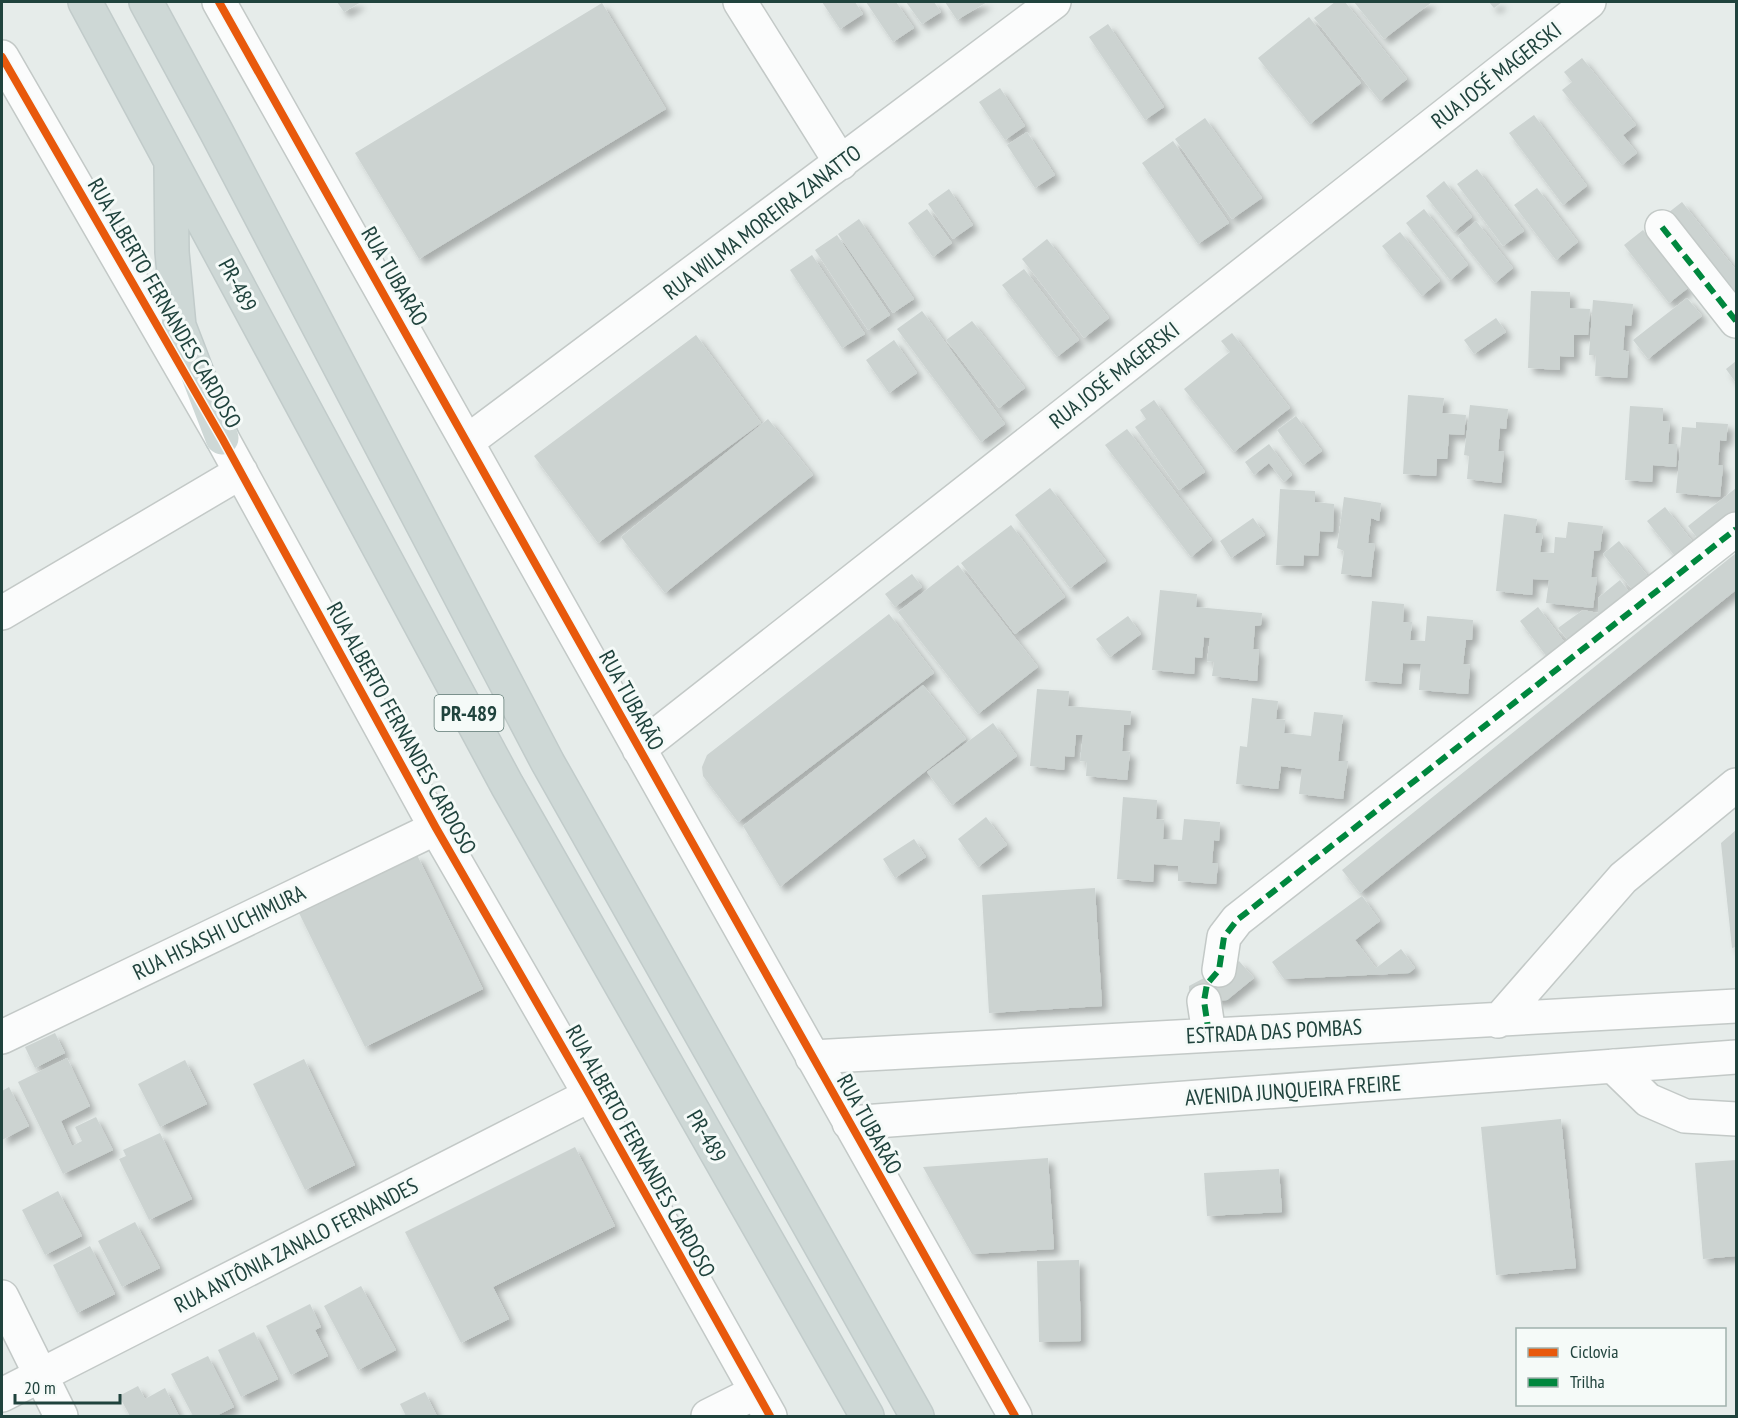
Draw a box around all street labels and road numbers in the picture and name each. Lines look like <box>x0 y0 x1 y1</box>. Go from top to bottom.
street label: RUA JOSÉ MAGERSKI <box>1425 16 1567 134</box>
street label: RUA WILMA MOREIRA ZANATTO <box>657 138 867 306</box>
street label: RUA ALBERTO FERNANDES CARDOSO <box>82 173 248 433</box>
street label: RUA TUBARÃO <box>355 221 435 331</box>
street label: PR-489 <box>213 254 263 316</box>
street label: RUA JOSÉ MAGERSKI <box>1043 316 1185 434</box>
street label: RUA ALBERTO FERNANDES CARDOSO <box>321 597 483 859</box>
street label: RUA TUBARÃO <box>593 645 671 755</box>
road number: PR-489 <box>434 695 504 731</box>
street label: RUA HISASHI UCHIMURA <box>128 878 310 986</box>
street label: ESTRADA DAS POMBAS <box>1185 1012 1363 1050</box>
street label: RUA ALBERTO FERNANDES CARDOSO <box>560 1020 722 1282</box>
street label: AVENIDA JUNQUEIRA FREIRE <box>1184 1068 1402 1112</box>
street label: RUA TUBARÃO <box>831 1069 909 1179</box>
street label: PR-489 <box>681 1105 733 1167</box>
street label: RUA ANTÔNIA ZANALO FERNANDES <box>169 1171 423 1319</box>

